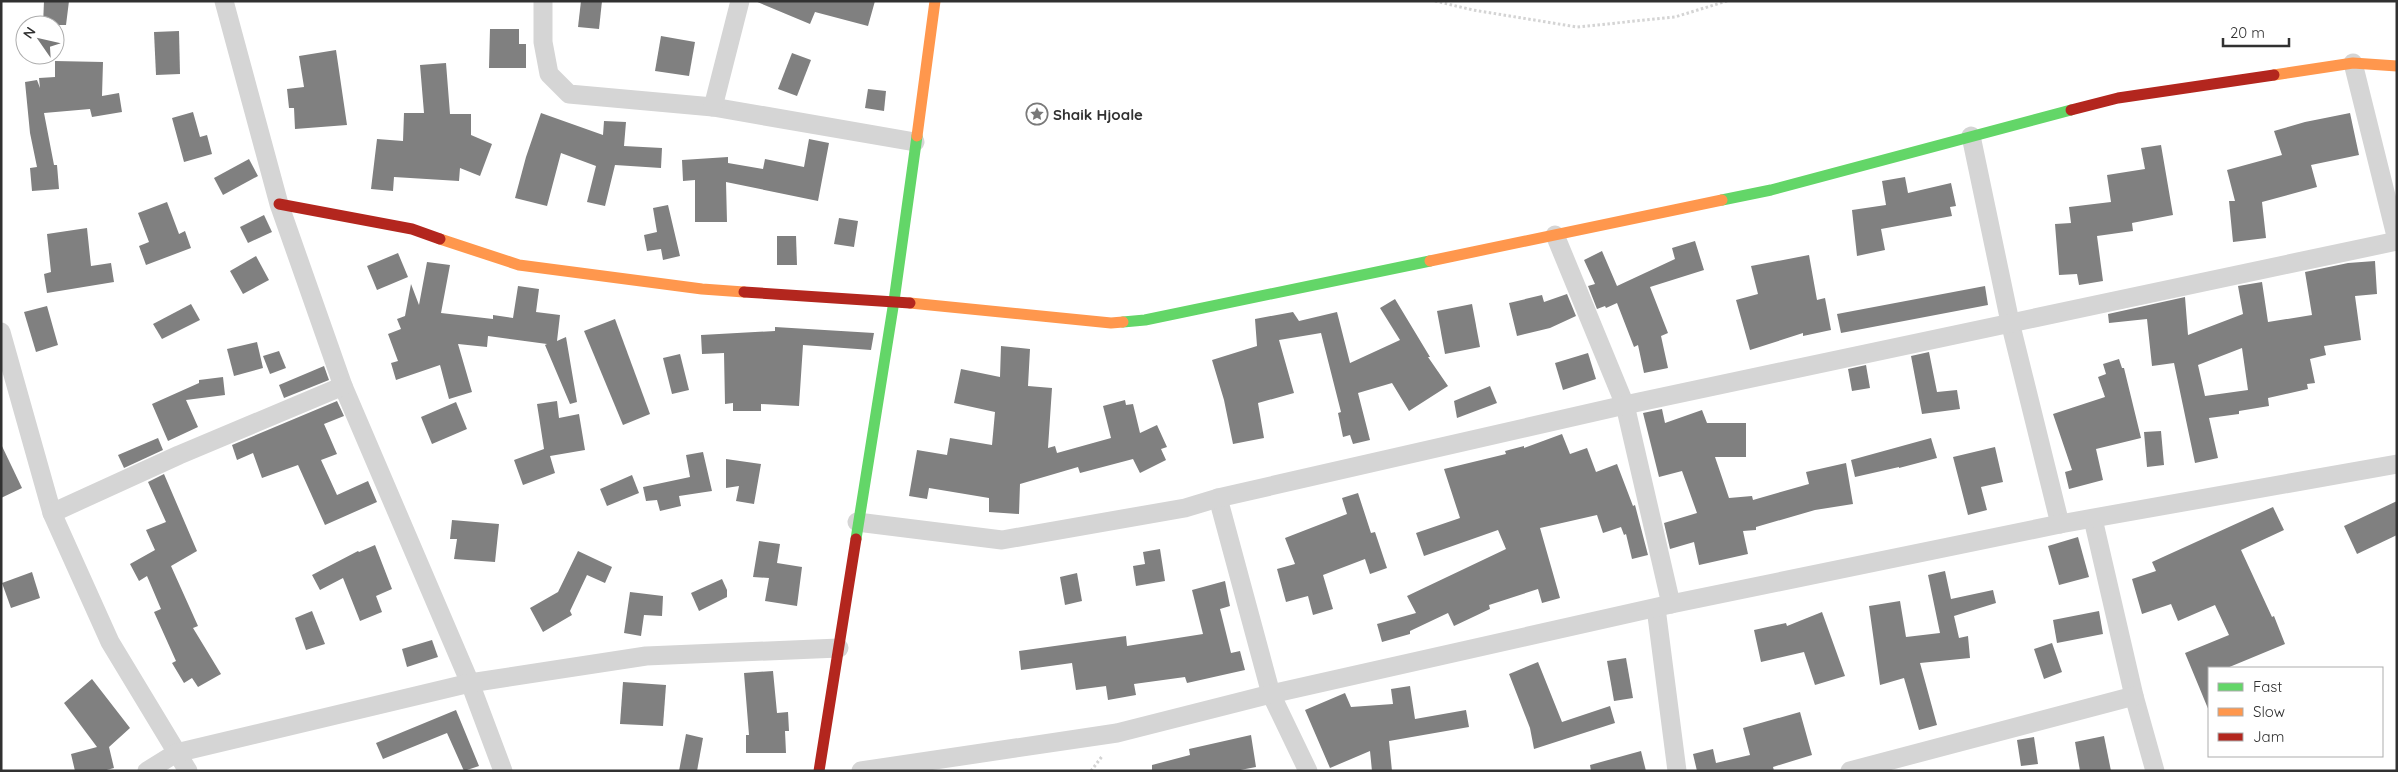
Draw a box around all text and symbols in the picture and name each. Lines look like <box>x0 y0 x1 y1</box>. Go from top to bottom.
north arrow <box>15 15 65 65</box>
scale bar <box>2223 15 2289 47</box>
text: N <box>19 23 40 42</box>
text: 20 m <box>2230 23 2265 42</box>
place icon: Shaik Hjoale <box>1025 102 1049 126</box>
place label: Shaik Hjoale <box>1053 105 1143 124</box>
legend <box>2208 667 2383 757</box>
text: Fast <box>2253 677 2282 696</box>
text: Slow <box>2253 702 2285 721</box>
text: Jam <box>2253 727 2284 746</box>

